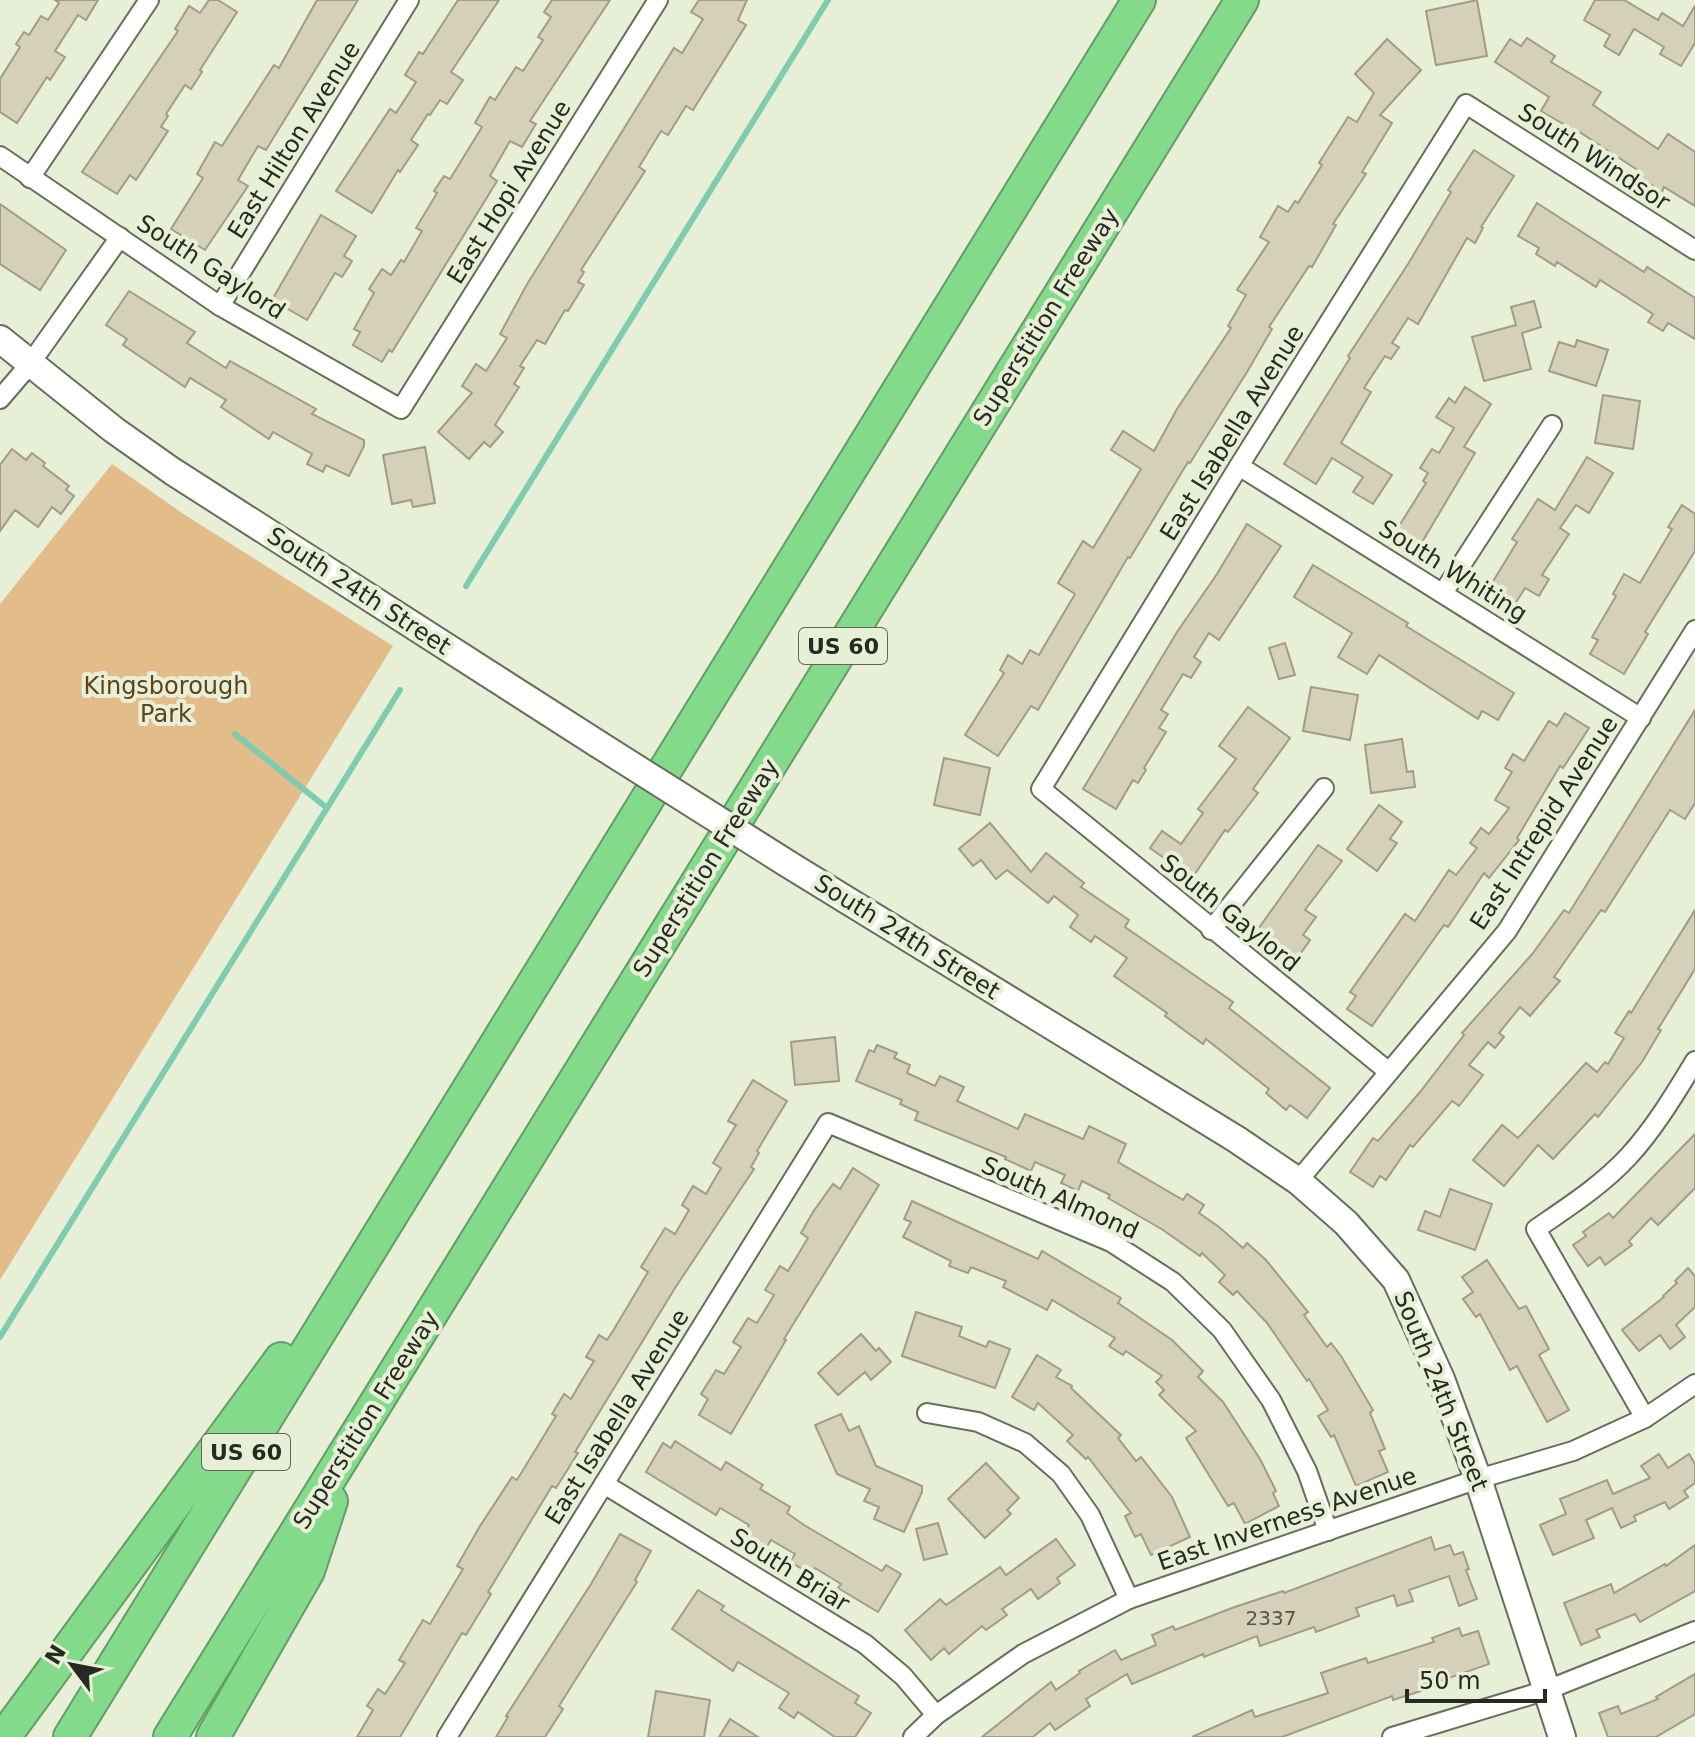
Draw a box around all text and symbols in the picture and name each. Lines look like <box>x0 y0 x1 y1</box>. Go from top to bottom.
street label: East Hilton Avenue <box>222 36 366 244</box>
street label: East Hopi Avenue <box>441 95 577 289</box>
street label: South Windsor <box>1513 98 1675 216</box>
street label: Superstition Freeway <box>967 203 1125 431</box>
street label: South Gaylord <box>132 209 290 325</box>
street label: East Isabella Avenue <box>1154 320 1310 546</box>
street label: South Whiting <box>1374 514 1532 628</box>
street label: South 24th Street <box>262 521 456 661</box>
road number: US 60 <box>799 628 887 664</box>
park label: Kingsborough Park <box>84 672 248 728</box>
street label: East Intrepid Avenue <box>1464 711 1624 935</box>
street label: Superstition Freeway <box>627 754 785 982</box>
street label: South Gaylord <box>1155 848 1305 978</box>
street label: South 24th Street <box>809 869 1005 1005</box>
street label: South Almond <box>977 1151 1143 1245</box>
street label: South 24th Street <box>1388 1287 1494 1495</box>
street label: East Isabella Avenue <box>539 1304 695 1530</box>
street label: Superstition Freeway <box>287 1306 445 1534</box>
road number: US 60 <box>202 1434 290 1470</box>
street label: East Inverness Avenue <box>1154 1462 1420 1576</box>
street label: South Briar <box>725 1522 855 1618</box>
house number: 2337 <box>1246 1606 1296 1630</box>
north arrow <box>32 1625 112 1705</box>
text: N <box>40 1640 71 1669</box>
scale bar <box>1407 1653 1545 1703</box>
text: 50 m <box>1419 1667 1481 1695</box>

